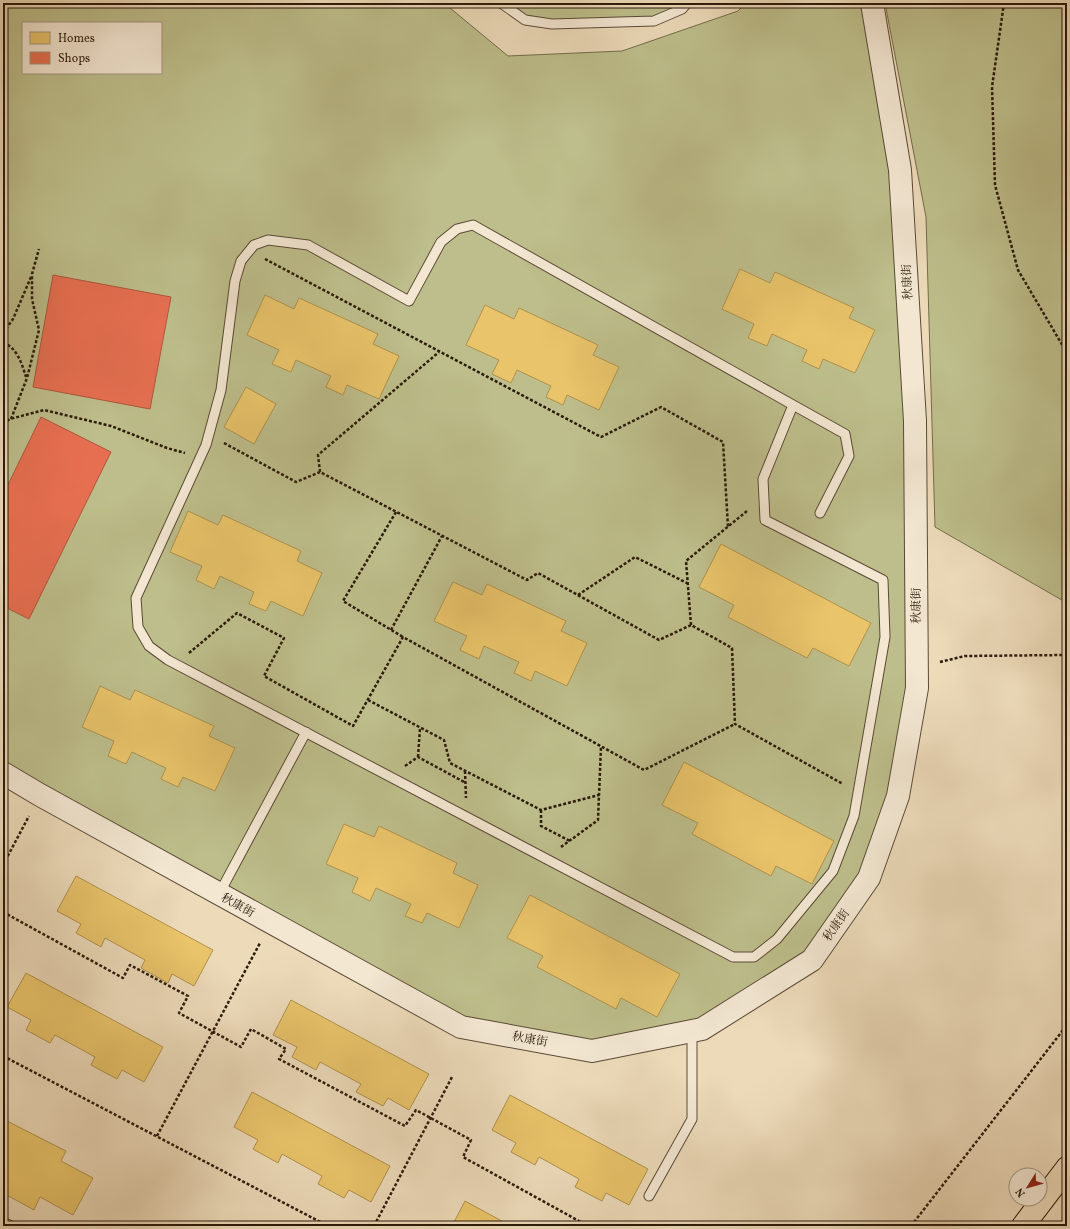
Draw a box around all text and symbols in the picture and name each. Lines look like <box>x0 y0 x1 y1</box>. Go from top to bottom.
legend <box>22 22 162 74</box>
text: Homes <box>58 31 95 47</box>
text: Shops <box>58 51 90 67</box>
street label: 秋康街 <box>899 263 917 300</box>
street label: 秋康街 <box>909 587 925 624</box>
street label: 秋康街 <box>218 890 258 922</box>
street label: 秋康街 <box>820 905 854 945</box>
street label: 秋康街 <box>511 1029 550 1051</box>
north arrow <box>1008 1167 1048 1207</box>
text: N <box>1013 1184 1030 1200</box>

